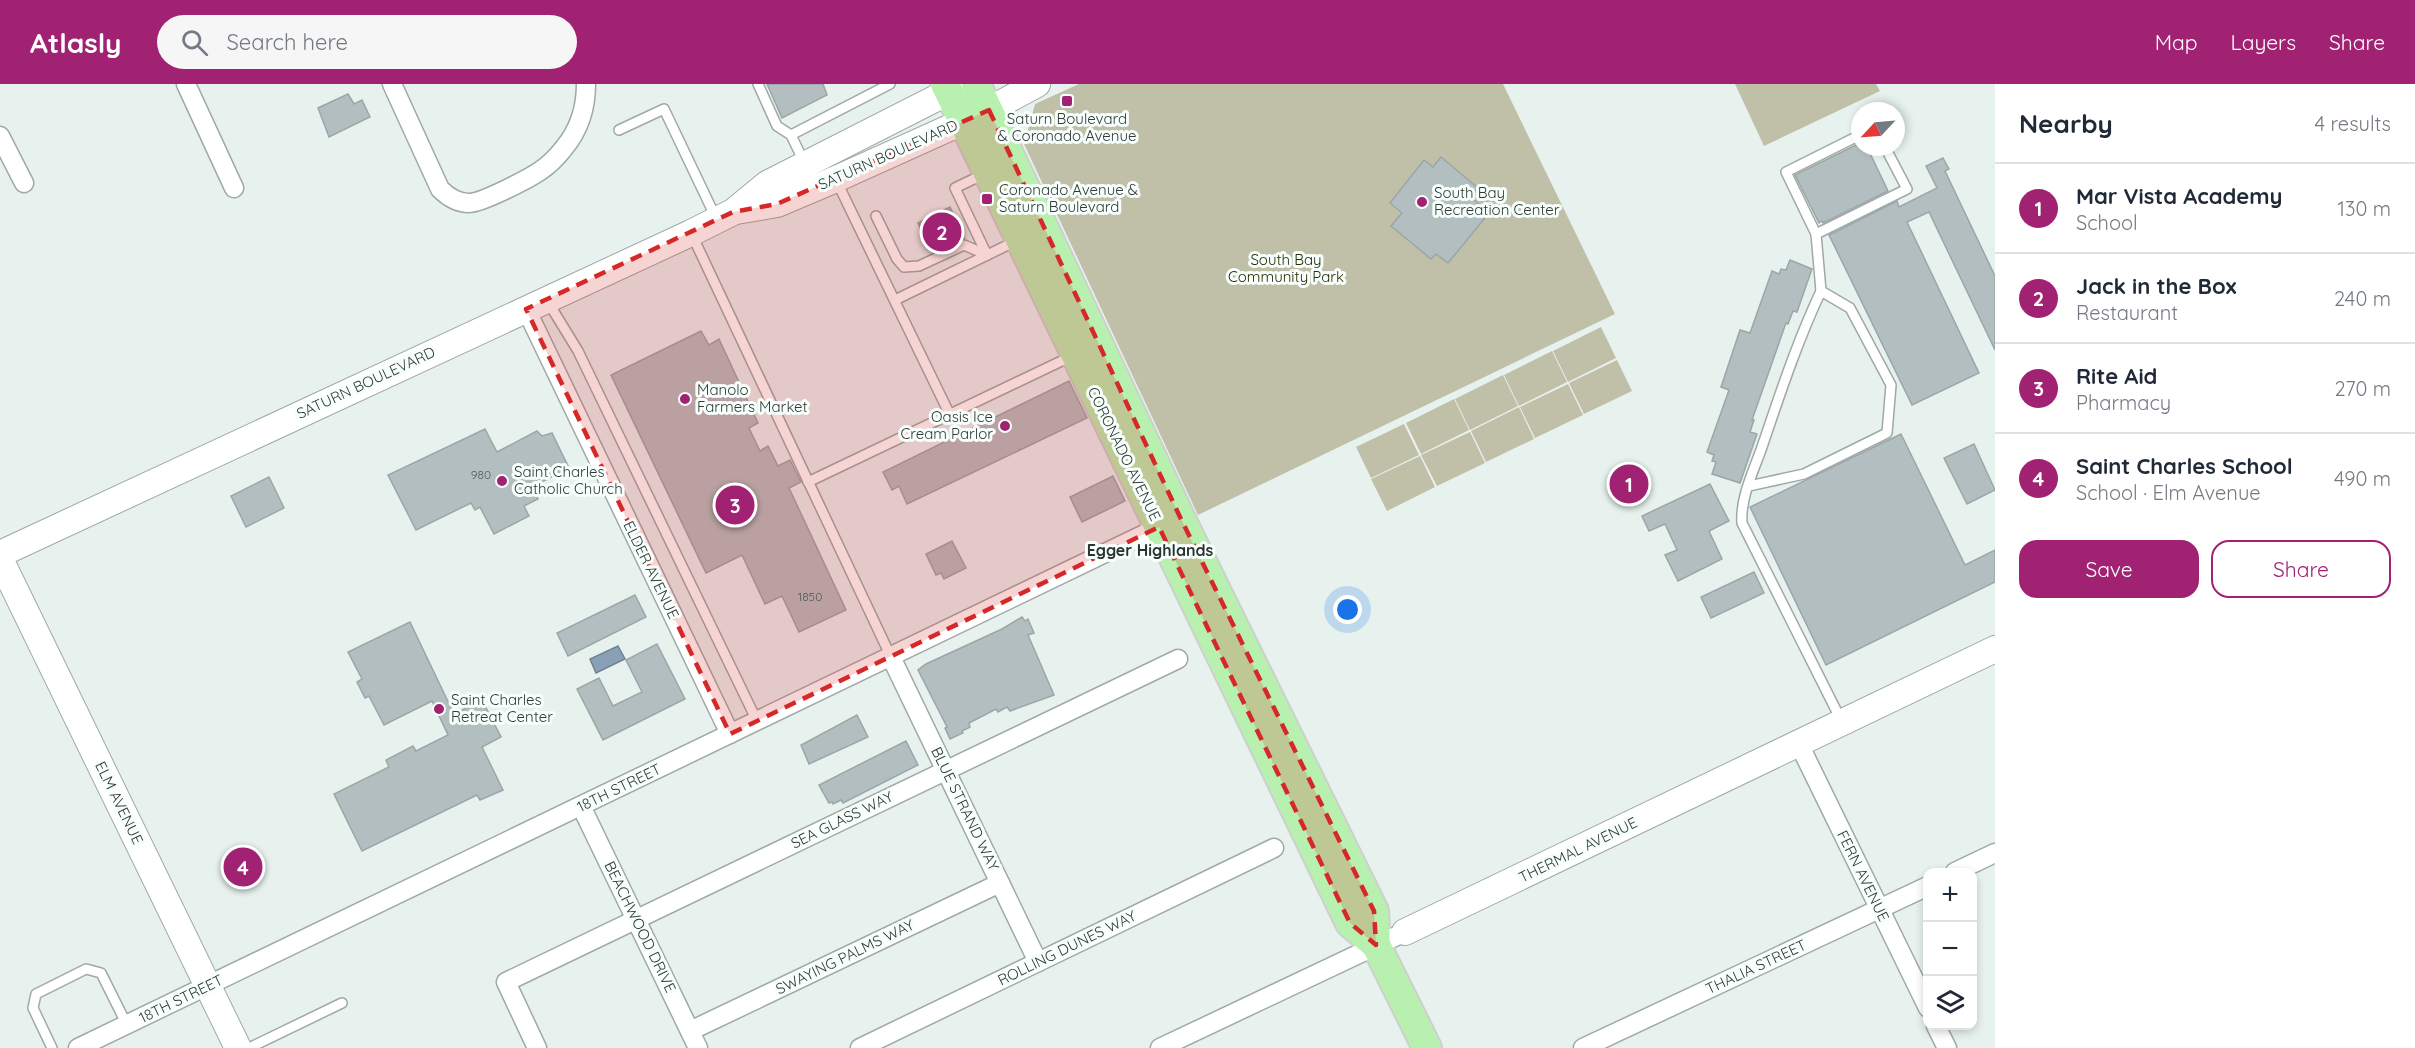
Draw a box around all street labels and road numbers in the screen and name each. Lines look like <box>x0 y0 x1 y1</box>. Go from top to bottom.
street label: SATURN BOULEVARD <box>815 115 961 194</box>
street label: SATURN BOULEVARD <box>293 342 438 423</box>
street label: CORONADO AVENUE <box>1084 384 1165 524</box>
street label: ELDER AVENUE <box>619 518 683 622</box>
street label: BLUE STRAND WAY <box>927 744 1004 874</box>
street label: ELM AVENUE <box>91 758 148 847</box>
street label: 18TH STREET <box>574 759 664 816</box>
street label: SEA GLASS WAY <box>788 786 897 853</box>
street label: THERMAL AVENUE <box>1515 813 1640 886</box>
street label: FERN AVENUE <box>1833 827 1894 924</box>
street label: BEACHWOOD DRIVE <box>600 858 681 996</box>
street label: ROLLING DUNES WAY <box>994 906 1140 989</box>
street label: SWAYING PALMS WAY <box>772 914 918 998</box>
street label: THALIA STREET <box>1702 935 1809 998</box>
street label: 18TH STREET <box>136 970 226 1027</box>

